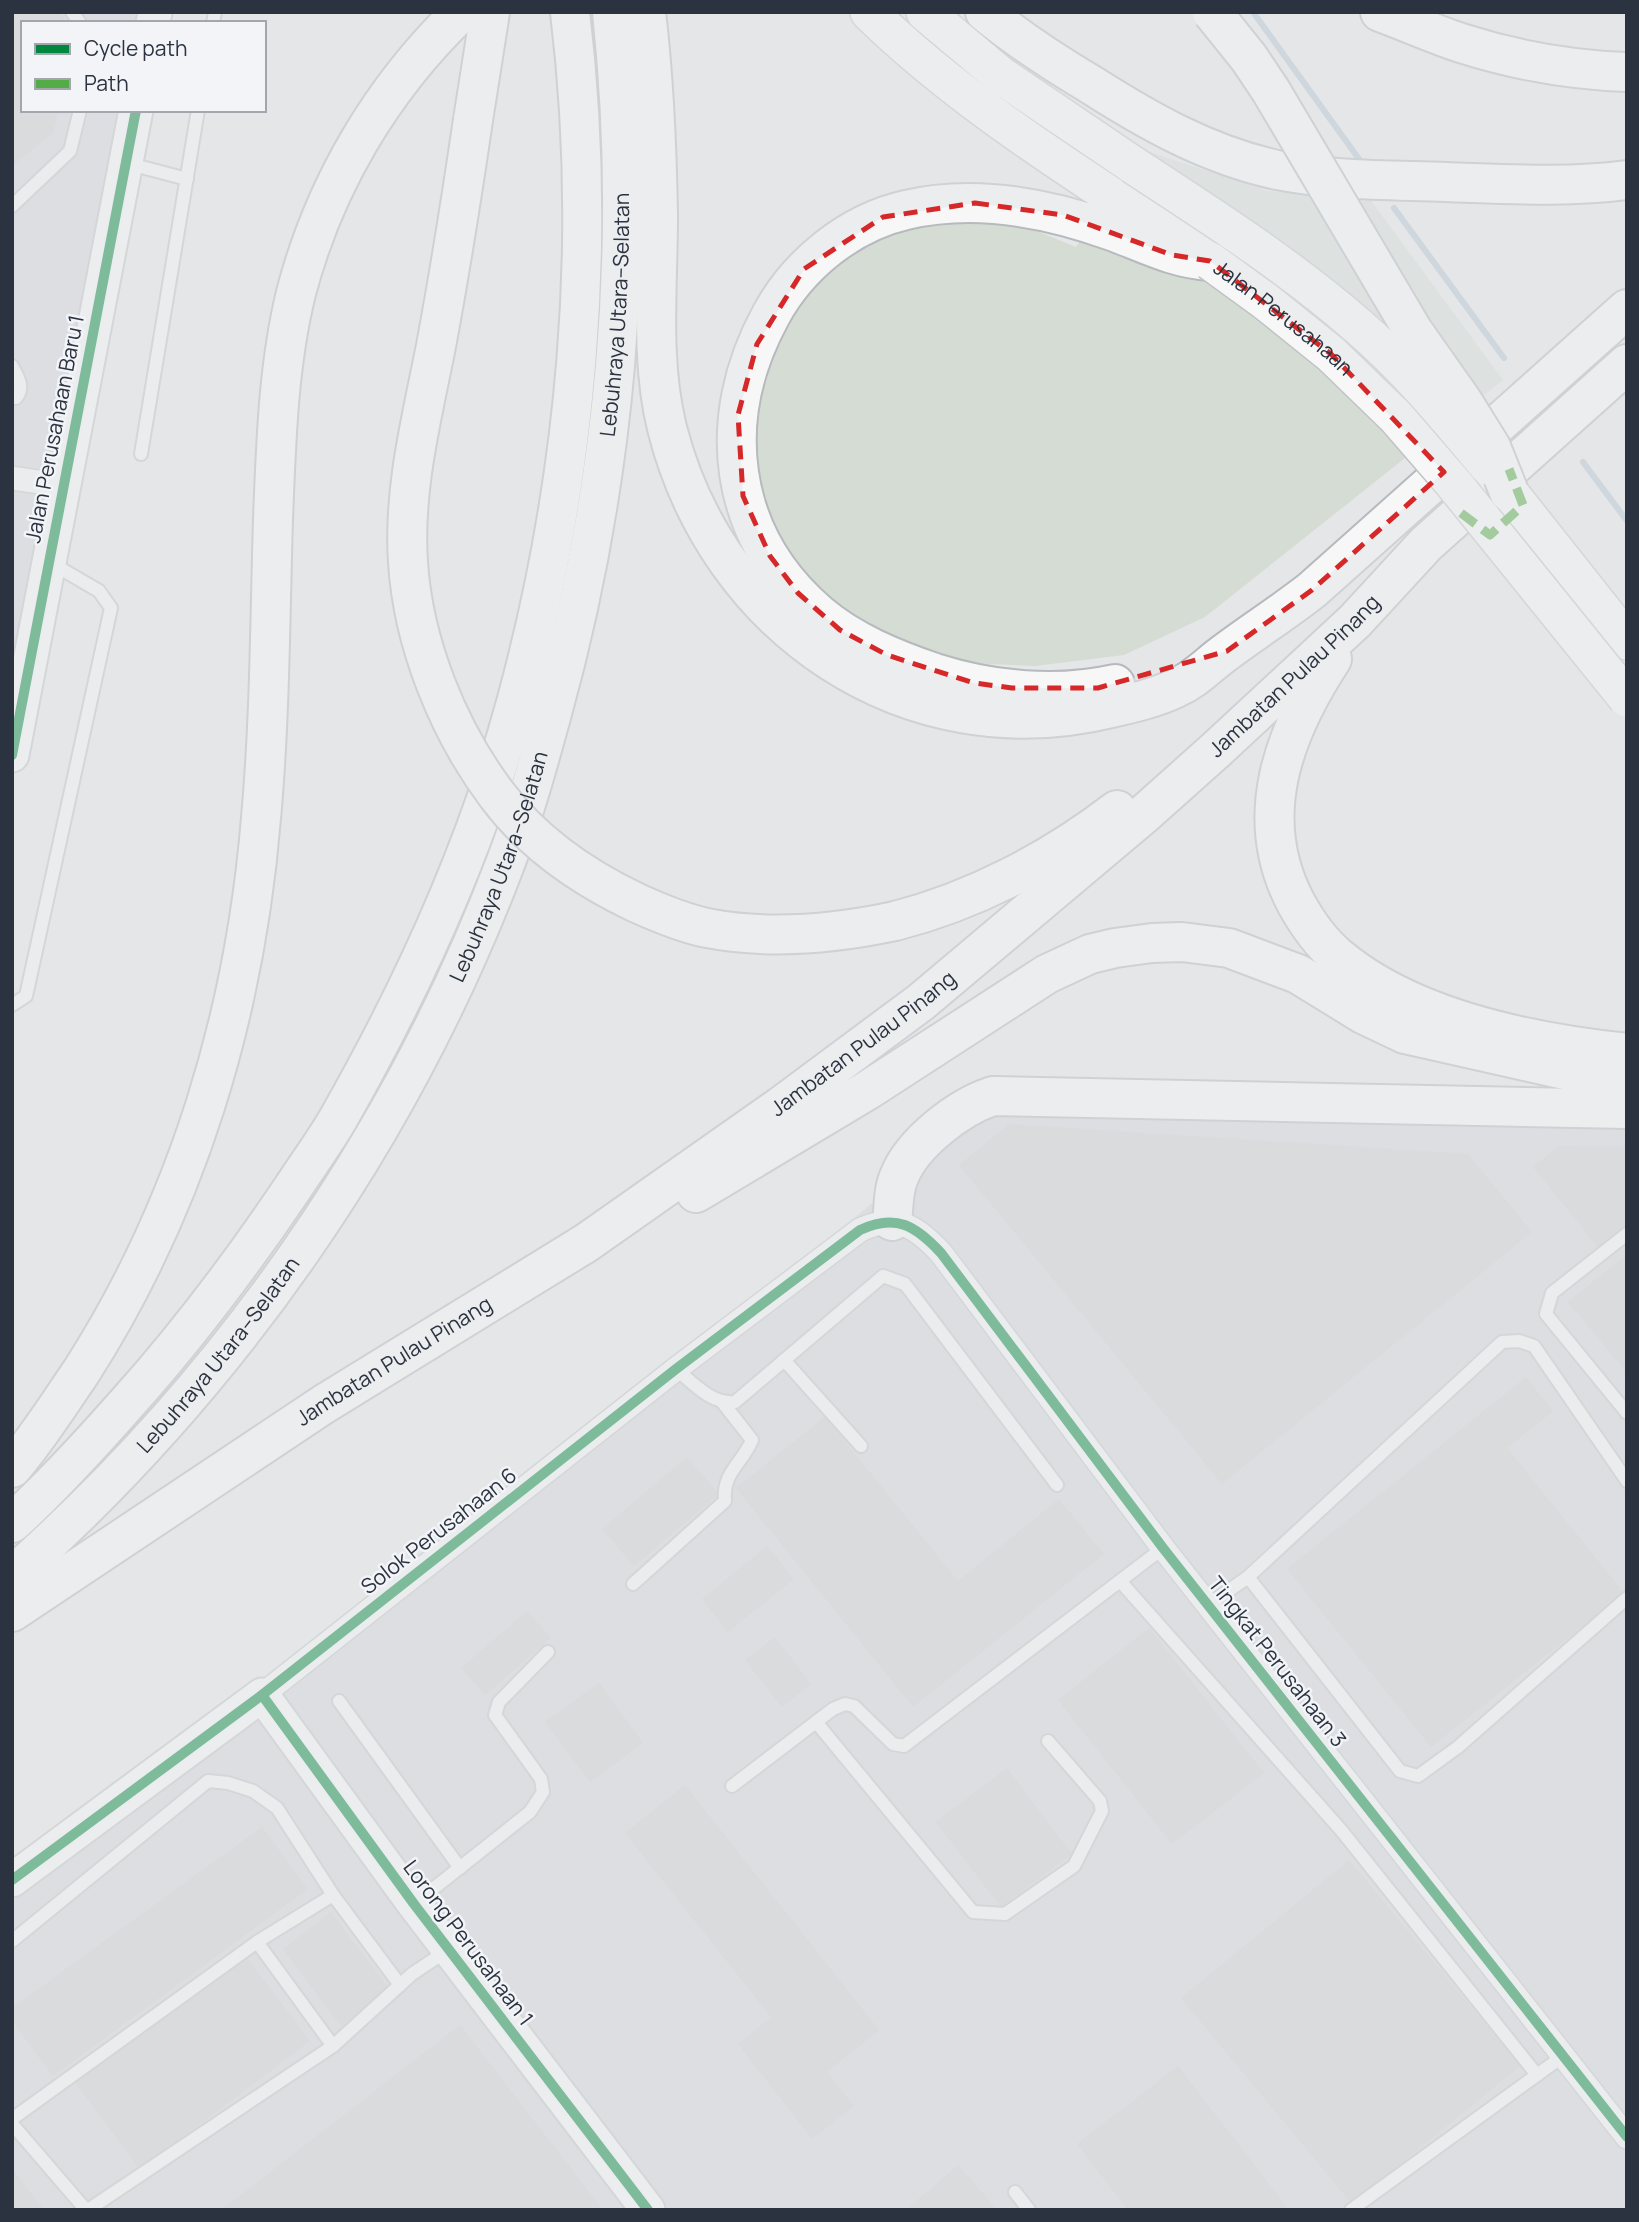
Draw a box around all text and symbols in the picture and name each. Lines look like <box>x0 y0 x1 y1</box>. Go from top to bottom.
legend <box>21 21 266 112</box>
text: Cycle path <box>84 34 187 62</box>
text: Path <box>84 69 129 97</box>
street label: Lebuhraya Utara–Selatan <box>593 193 635 438</box>
street label: Jalan Perusahaan <box>1209 253 1360 381</box>
street label: Jalan Perusahaan Baru 1 <box>18 312 90 545</box>
street label: Jambatan Pulau Pinang <box>1202 588 1385 763</box>
street label: Lebuhraya Utara–Selatan <box>442 748 554 986</box>
street label: Jambatan Pulau Pinang <box>765 964 961 1122</box>
street label: Lebuhraya Utara–Selatan <box>130 1251 305 1458</box>
street label: Jambatan Pulau Pinang <box>290 1289 497 1432</box>
street label: Solok Perusahaan 6 <box>355 1461 522 1600</box>
street label: Tingkat Perusahaan 3 <box>1202 1571 1353 1752</box>
street label: Lorong Perusahaan 1 <box>397 1854 540 2031</box>

